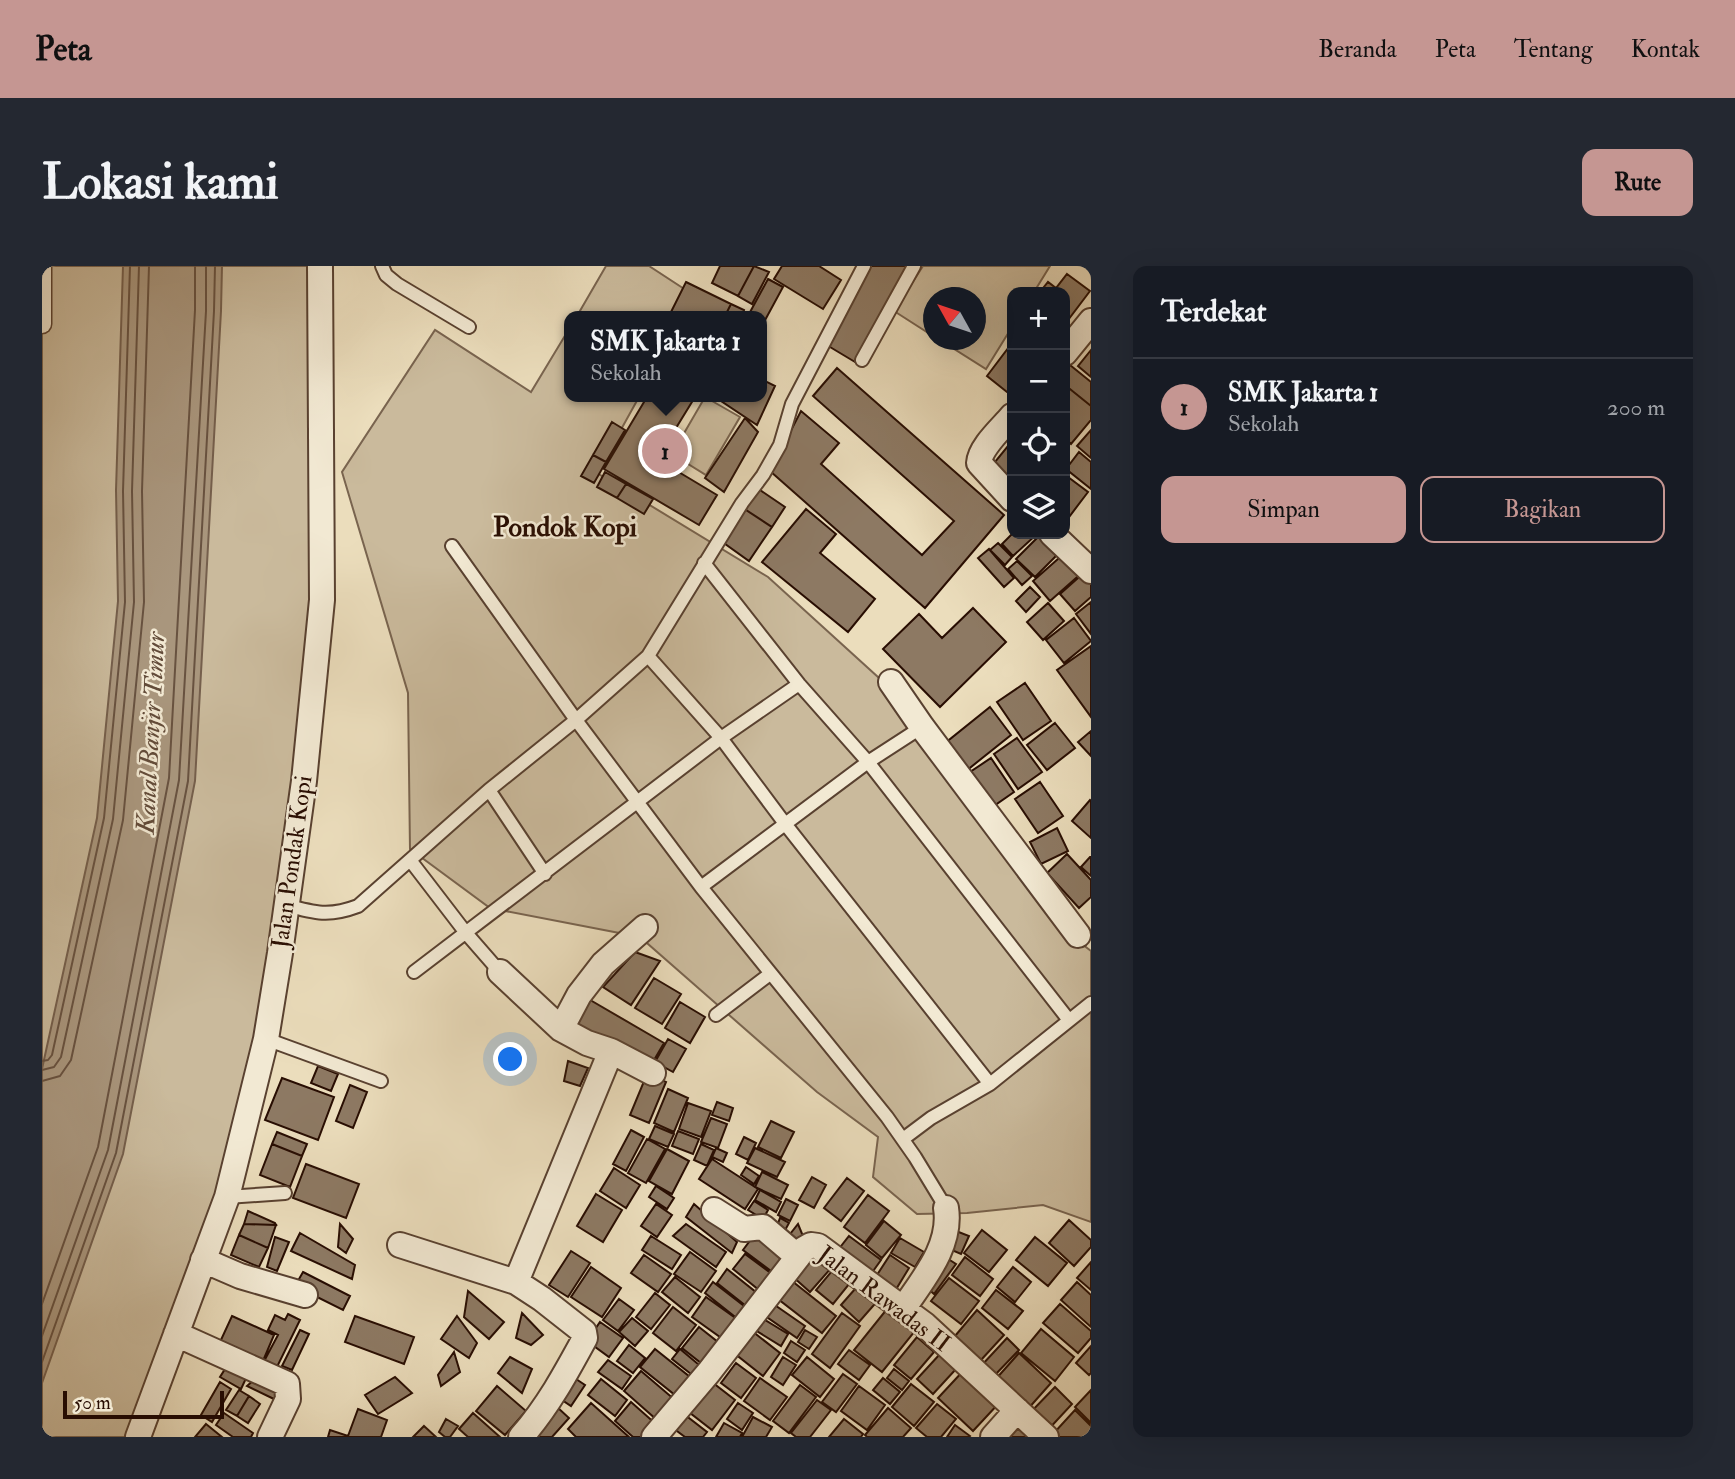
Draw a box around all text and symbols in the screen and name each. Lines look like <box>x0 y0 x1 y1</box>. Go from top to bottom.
text: Peta <box>35 29 92 70</box>
text: Beranda <box>1318 34 1397 65</box>
text: Peta <box>1435 34 1476 65</box>
text: Tentang <box>1514 34 1593 65</box>
text: Kontak <box>1631 34 1700 65</box>
button: Rute <box>1582 149 1693 216</box>
text: Lokasi kami <box>42 152 279 213</box>
north arrow <box>923 287 986 350</box>
map controls <box>1007 287 1070 539</box>
button: + <box>1007 287 1070 350</box>
text: Terdekat <box>1161 293 1266 330</box>
popup <box>564 311 767 402</box>
text: SMK Jakarta 1 <box>590 326 741 358</box>
button: − <box>1007 350 1070 413</box>
text: Sekolah <box>590 358 662 387</box>
text: SMK Jakarta 1 <box>1228 377 1378 409</box>
text: 1 <box>1180 393 1188 422</box>
text: 200 m <box>1607 393 1665 422</box>
text: Sekolah <box>1228 409 1299 438</box>
button: locate <box>1007 413 1070 476</box>
pin: 1 <box>642 425 688 477</box>
button: layers <box>1007 476 1070 539</box>
button: Simpan <box>1161 476 1406 543</box>
button: Bagikan <box>1420 476 1665 543</box>
district label: Pondok Kopi <box>493 510 638 545</box>
water label: Kanal Banjir Timur <box>130 630 172 837</box>
street label: Jalan Pondak Kopi <box>264 774 319 951</box>
your location <box>493 1042 527 1076</box>
street label: Jalan Rawadas II <box>811 1238 957 1359</box>
scale bar <box>63 1388 224 1420</box>
text: 50 m <box>74 1391 111 1415</box>

